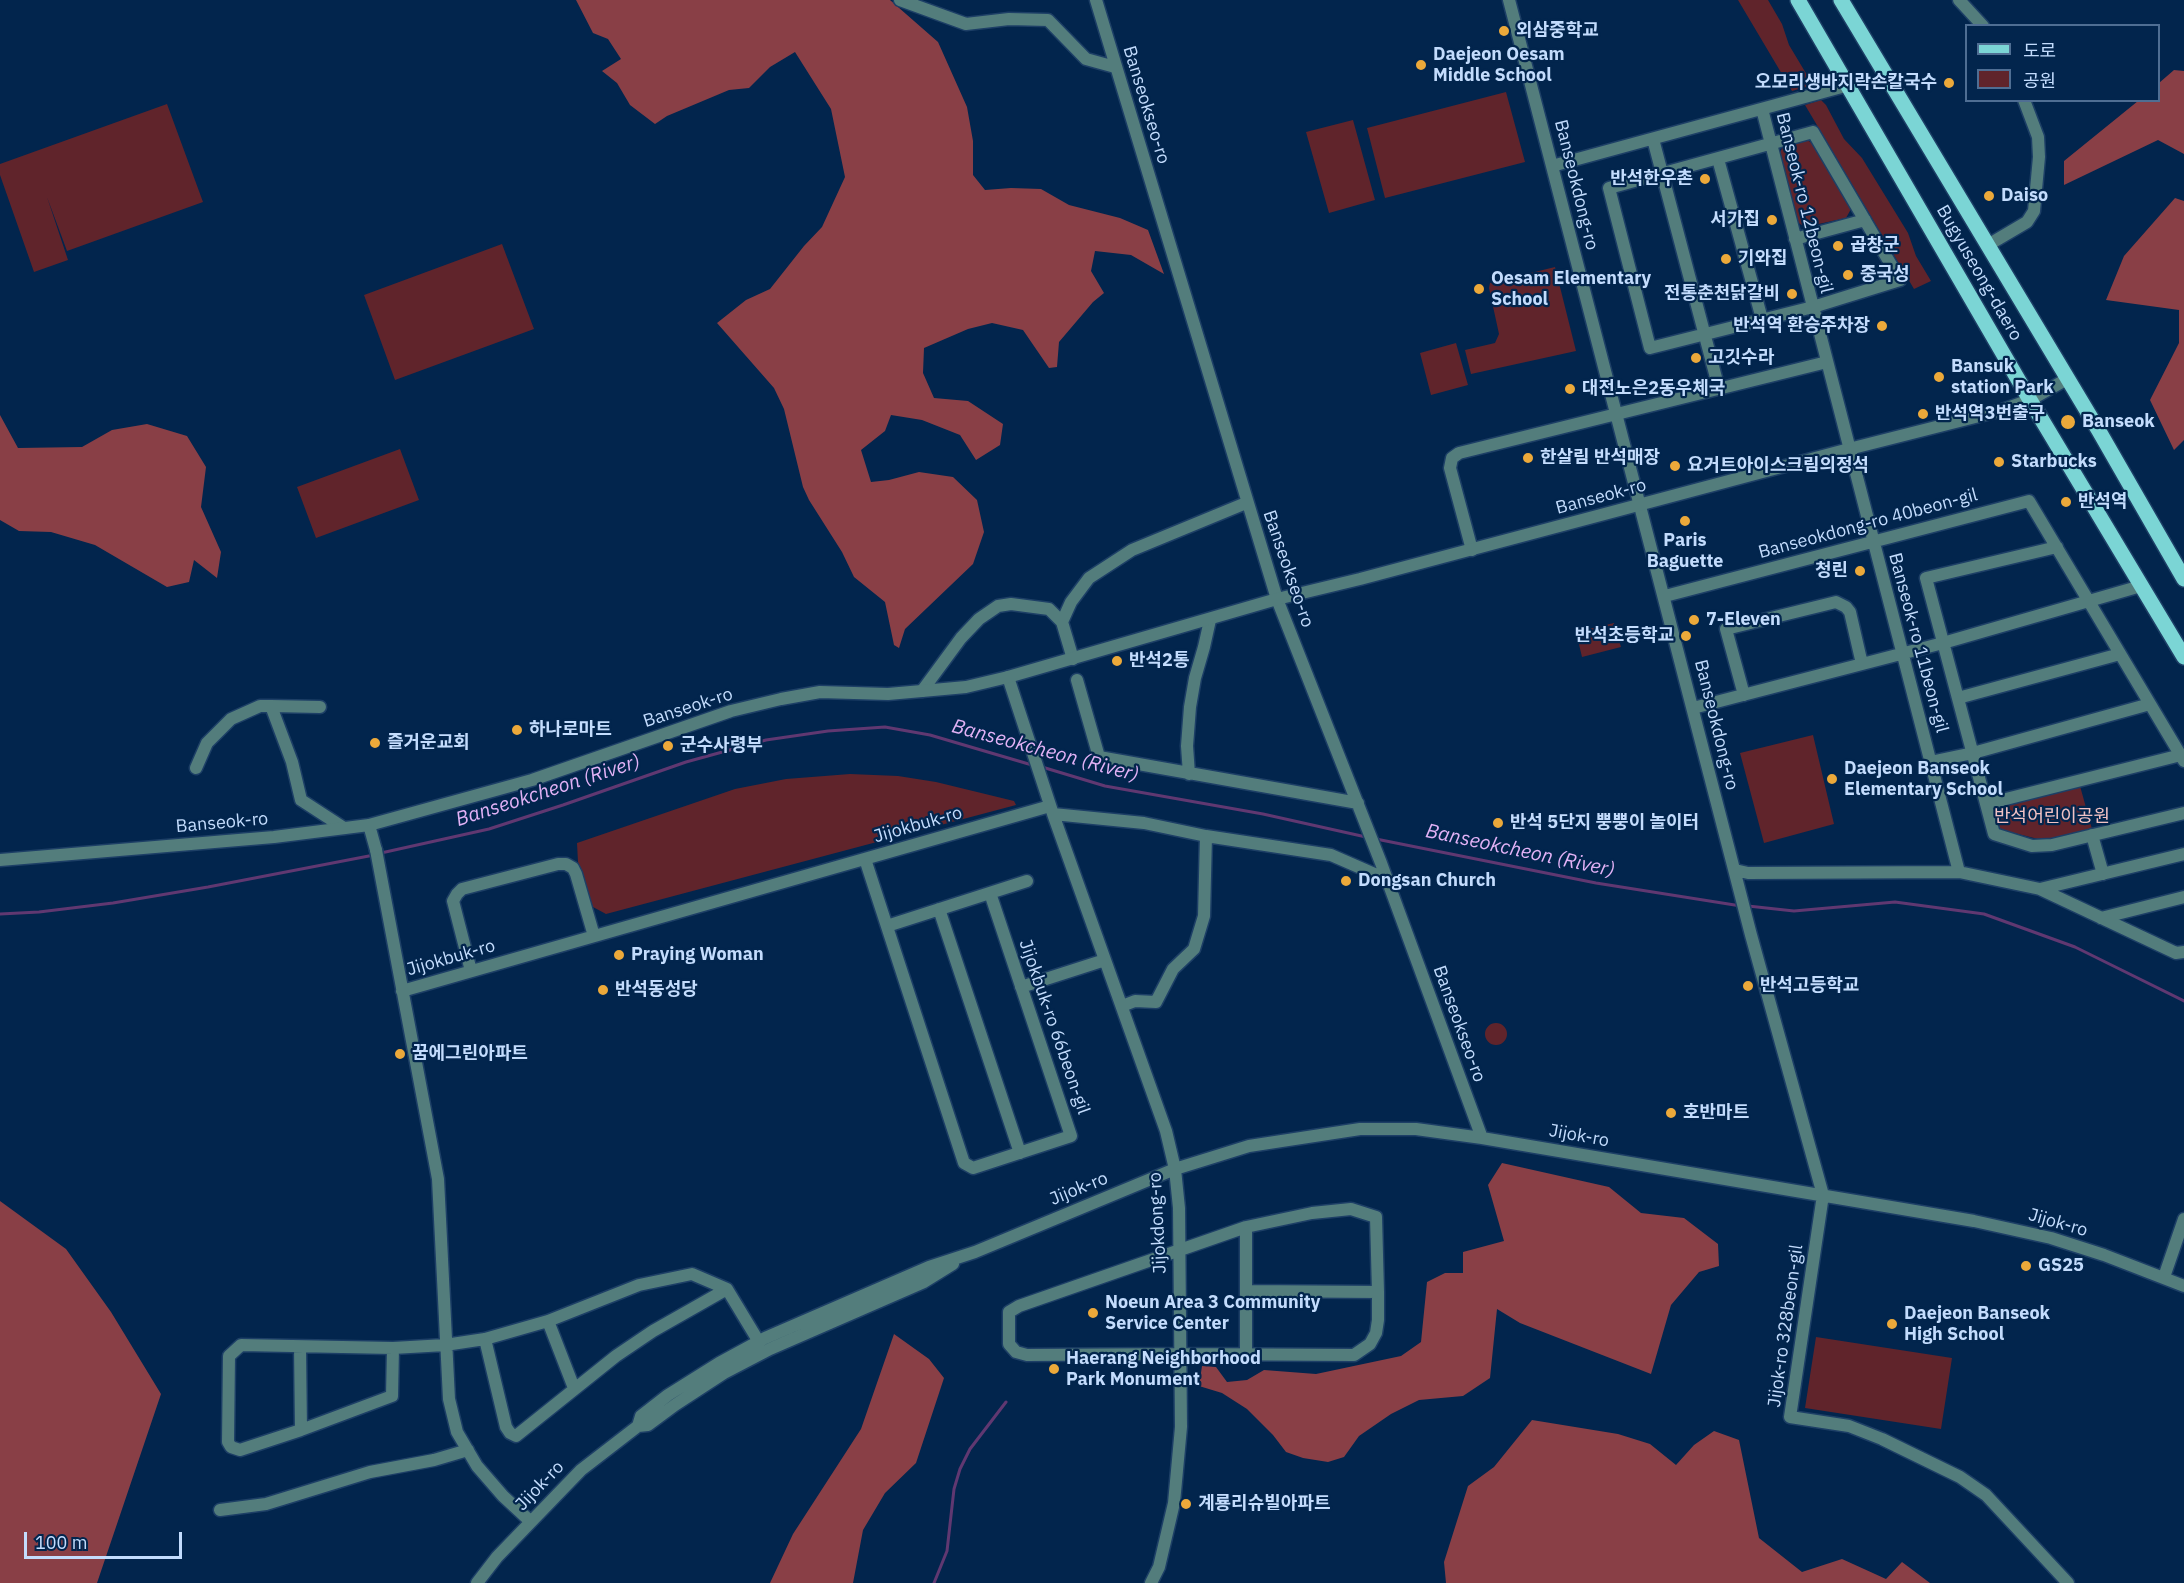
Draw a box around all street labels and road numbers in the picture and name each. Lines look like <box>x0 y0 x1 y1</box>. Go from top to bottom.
street label: Banseokseo-ro <box>1118 43 1174 167</box>
street label: Banseok-ro 12beon-gil <box>1771 110 1837 296</box>
street label: Banseokdong-ro <box>1549 118 1603 252</box>
street label: Bugyuseong-daero <box>1931 201 2027 345</box>
street label: Banseok-ro <box>1553 475 1649 519</box>
street label: Banseokdong-ro 40beon-gil <box>1756 484 1980 564</box>
street label: Banseokseo-ro <box>1258 508 1318 630</box>
street label: Banseok-ro 11beon-gil <box>1884 551 1952 735</box>
street label: Banseokdong-ro <box>1689 658 1743 792</box>
street label: Banseok-ro <box>641 683 735 733</box>
street label: Jijokbuk-ro <box>871 802 965 848</box>
street label: Banseok-ro <box>175 808 269 838</box>
street label: Jijokbuk-ro <box>404 935 498 981</box>
street label: Jijokbuk-ro 66beon-gil <box>1014 937 1094 1117</box>
street label: Banseokseo-ro <box>1428 963 1490 1085</box>
street label: Jijok-ro <box>1547 1120 1611 1152</box>
street label: Jijok-ro <box>1047 1168 1111 1210</box>
street label: Jijokdong-ro <box>1145 1172 1171 1274</box>
street label: Jijok-ro <box>2026 1204 2090 1242</box>
street label: Jijok-ro 328beon-gil <box>1764 1243 1808 1409</box>
street label: Jijok-ro <box>511 1457 569 1515</box>

